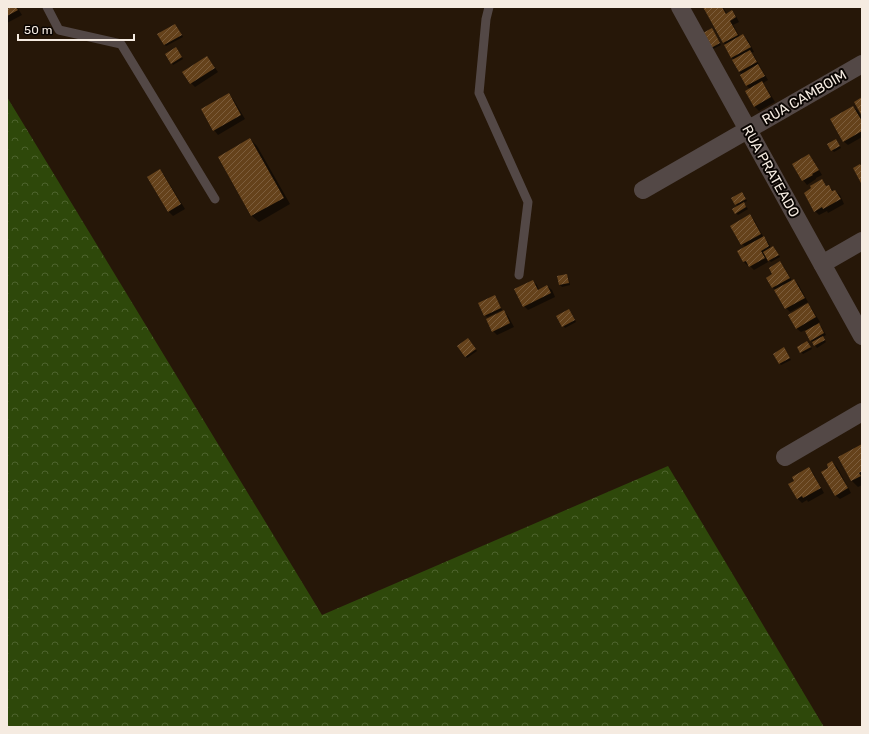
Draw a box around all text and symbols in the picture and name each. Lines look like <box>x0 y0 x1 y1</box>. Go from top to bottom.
scale bar <box>18 16 134 42</box>
text: 50 m <box>24 23 52 37</box>
street label: RUA CAMBOIM <box>759 66 850 128</box>
street label: RUA PRATEADO <box>738 122 803 220</box>

